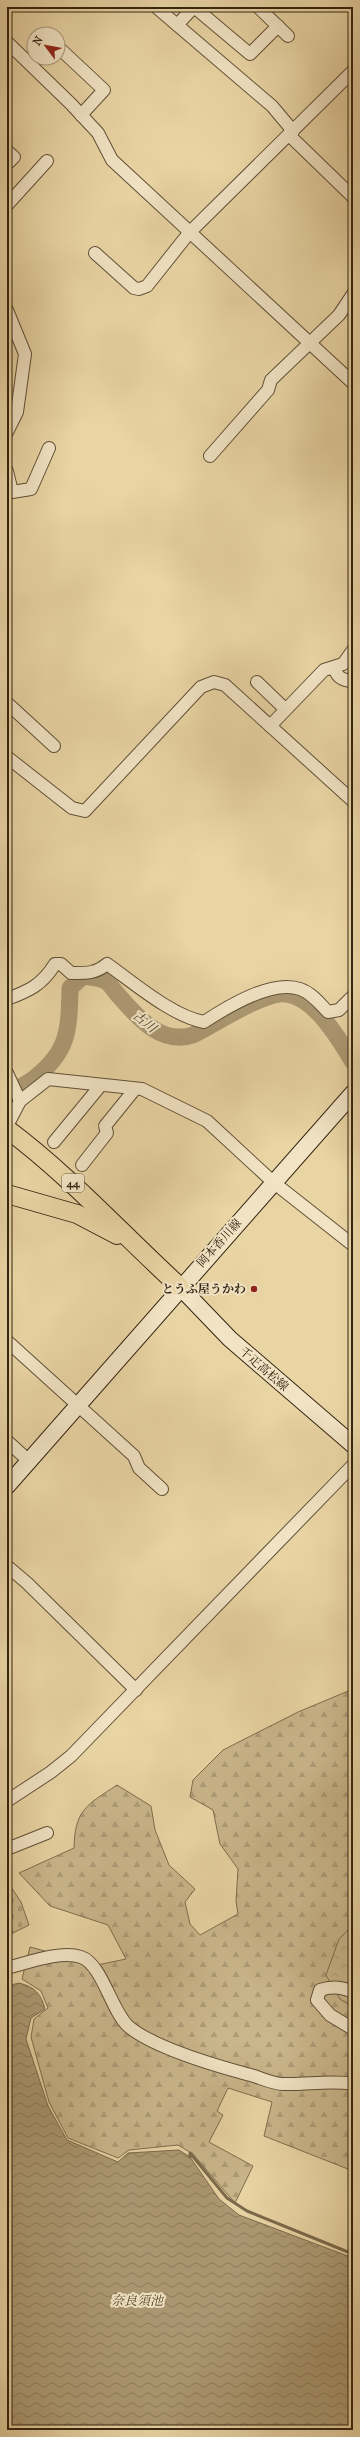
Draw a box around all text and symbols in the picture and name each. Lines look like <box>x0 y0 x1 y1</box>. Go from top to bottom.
north arrow <box>26 26 66 66</box>
text: N <box>30 33 46 48</box>
water label: 古川 <box>130 1007 161 1037</box>
road number: 44 <box>62 1174 84 1192</box>
street label: 岡本香川線 <box>194 1216 244 1270</box>
place label: とうふ屋うかわ <box>162 1282 246 1296</box>
marker: とうふ屋うかわ <box>249 1284 259 1294</box>
street label: 千疋高松線 <box>237 1344 291 1394</box>
water label: 奈良須池 <box>111 2293 165 2308</box>

